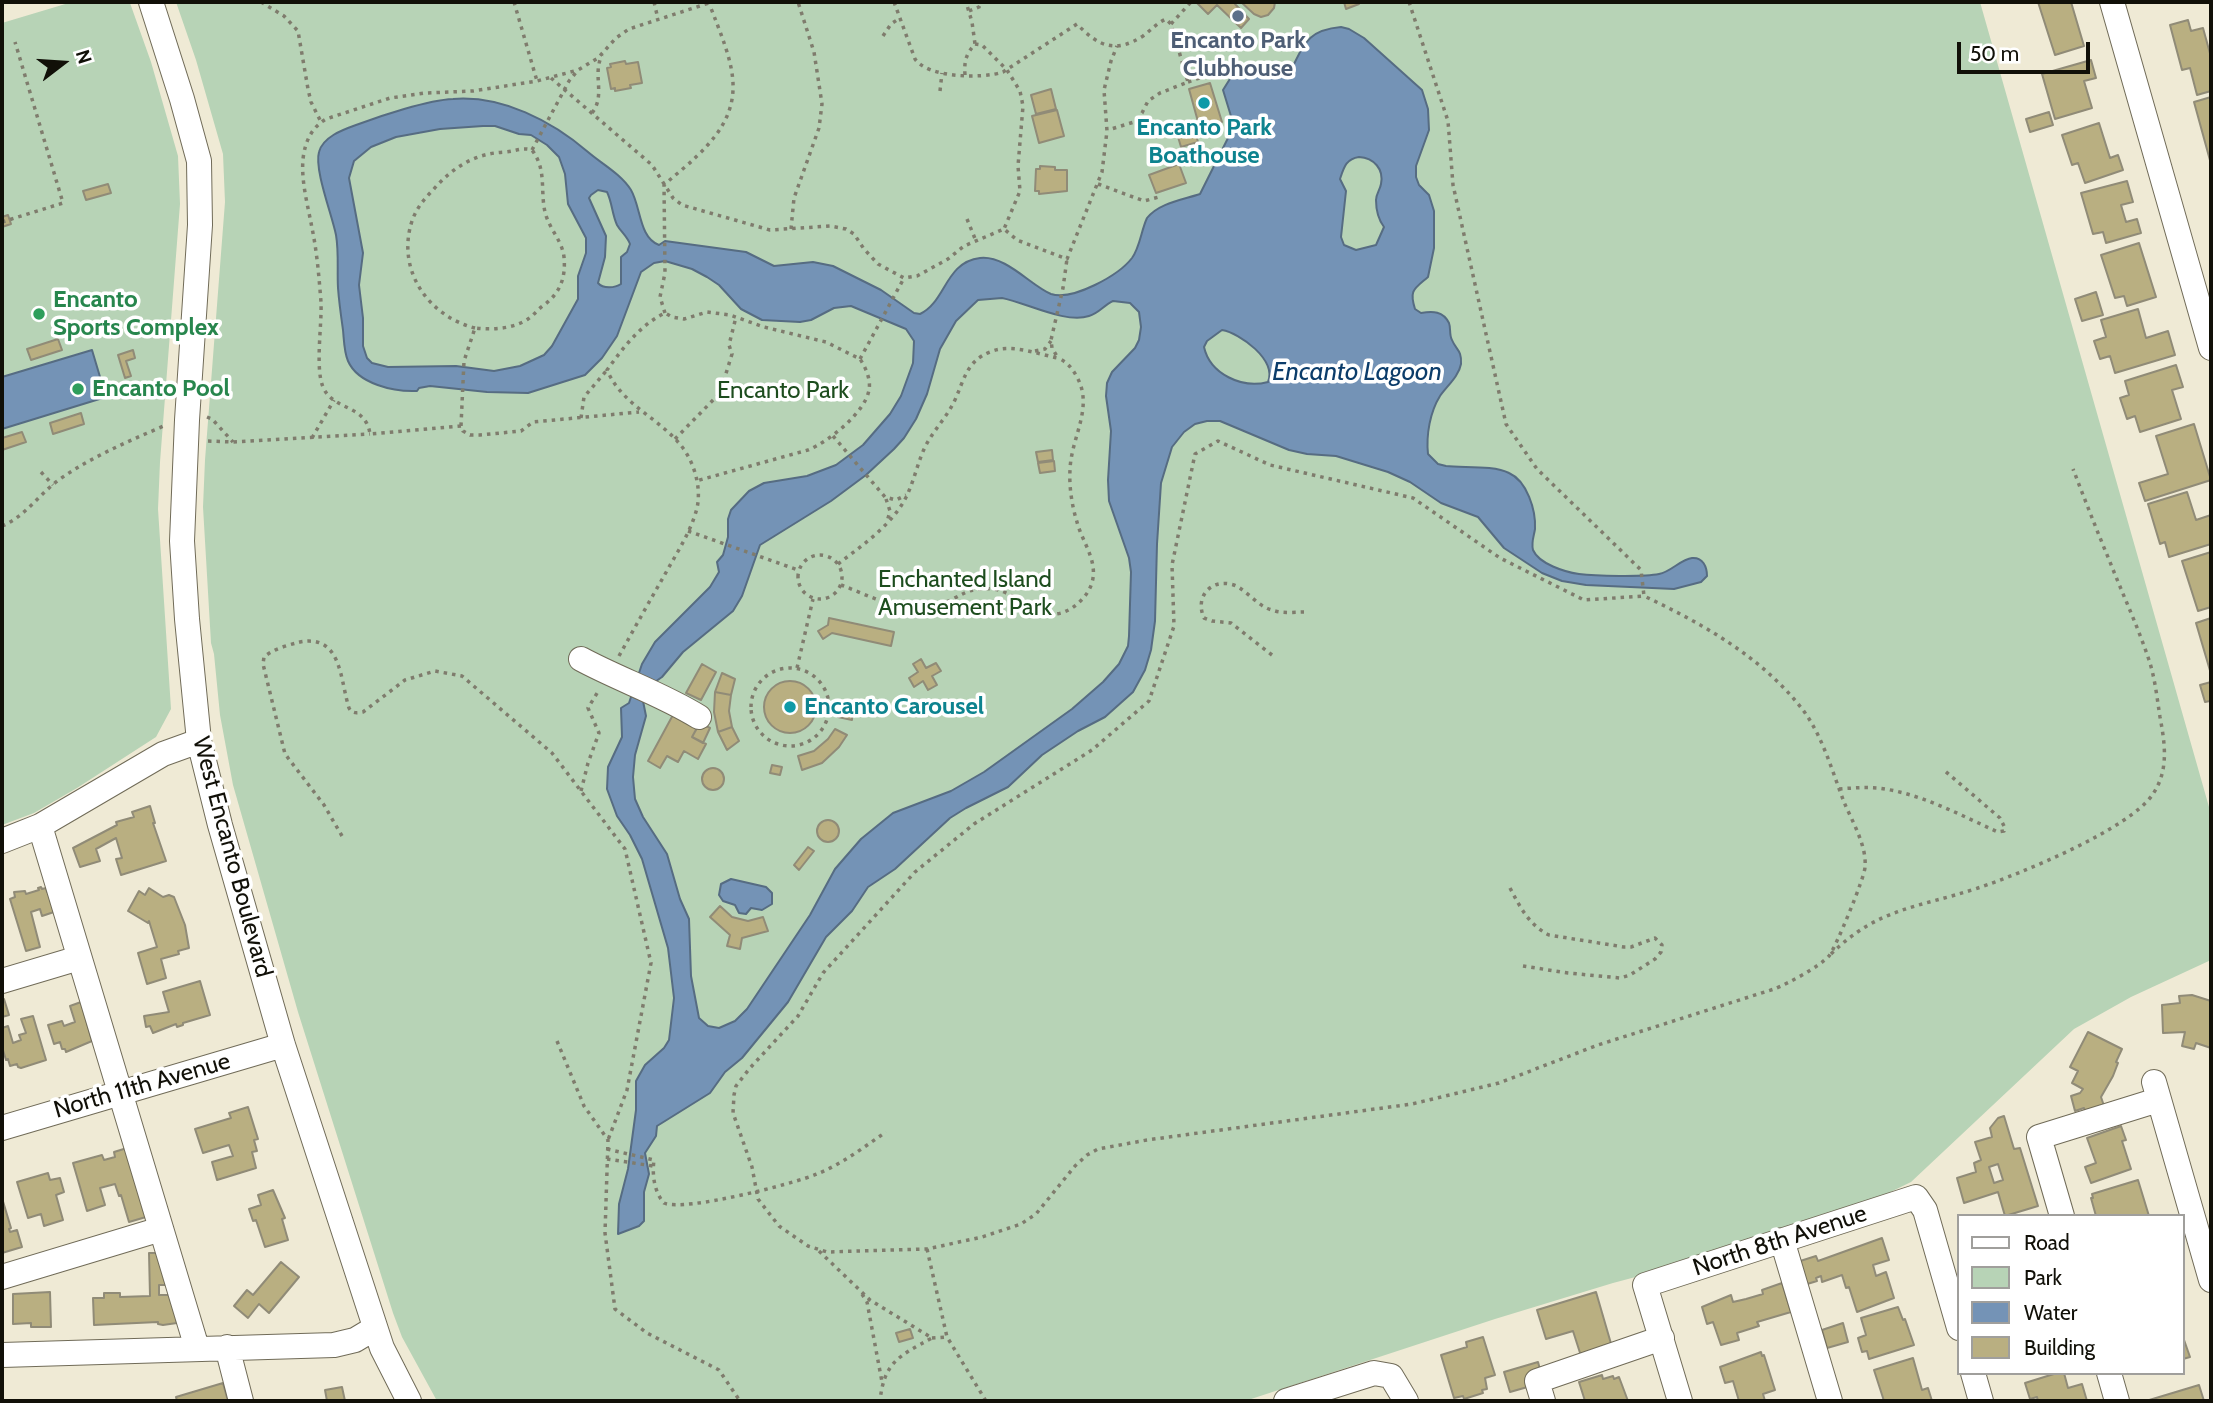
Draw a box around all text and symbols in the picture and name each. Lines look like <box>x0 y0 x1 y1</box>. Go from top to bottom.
marker: Encanto Park Clubhouse <box>1230 8 1246 24</box>
place label: Encanto Park Clubhouse <box>1170 27 1306 83</box>
north arrow <box>28 28 98 98</box>
scale bar <box>1961 28 2094 72</box>
text: 50 m <box>1970 41 2019 66</box>
text: N <box>71 47 97 67</box>
marker: Encanto Park Boathouse <box>1196 95 1212 111</box>
place label: Encanto Park Boathouse <box>1136 114 1272 170</box>
place label: Encanto Sports Complex <box>53 286 219 342</box>
marker: Encanto Sports Complex <box>31 306 47 322</box>
water label: Encanto Lagoon <box>1272 356 1442 388</box>
place label: Encanto Pool <box>92 375 230 403</box>
park label: Encanto Park <box>717 377 849 405</box>
marker: Encanto Pool <box>70 381 86 397</box>
park label: Enchanted Island Amusement Park <box>878 566 1052 622</box>
place label: Encanto Carousel <box>804 693 984 721</box>
marker: Encanto Carousel <box>782 699 798 715</box>
street label: West Encanto Boulevard <box>186 734 278 980</box>
street label: North 11th Avenue <box>51 1047 233 1125</box>
street label: North 8th Avenue <box>1689 1199 1871 1283</box>
legend <box>1958 1214 2185 1375</box>
text: Road <box>2024 1230 2070 1255</box>
text: Park <box>2024 1265 2062 1290</box>
text: Water <box>2024 1300 2077 1325</box>
text: Building <box>2024 1335 2095 1360</box>

